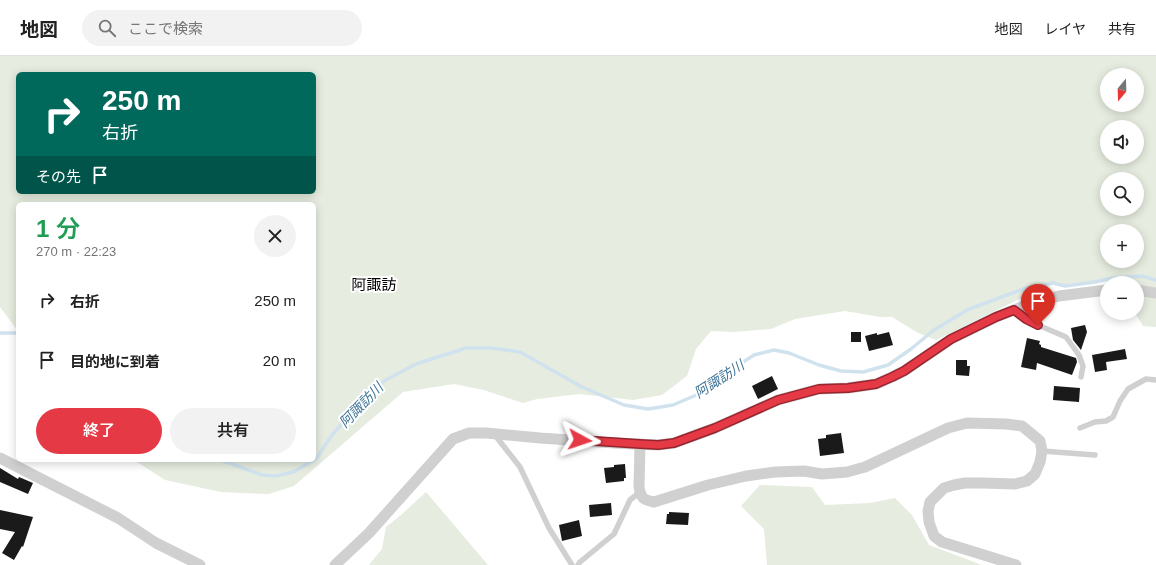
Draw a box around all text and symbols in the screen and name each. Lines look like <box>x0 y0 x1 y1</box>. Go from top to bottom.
search box <box>82 10 362 46</box>
icon: search <box>96 17 118 39</box>
text: 地図 <box>20 19 58 40</box>
text: ここで検索 <box>128 20 203 37</box>
text: 地図 <box>994 21 1022 37</box>
text: レイヤ <box>1044 21 1086 37</box>
text: 共有 <box>1108 21 1136 37</box>
north arrow <box>1100 68 1144 112</box>
map controls <box>1100 68 1144 320</box>
text: 250 m <box>102 85 181 116</box>
icon: right <box>36 88 88 140</box>
button: sound <box>1100 120 1144 164</box>
text: 右折 <box>102 123 138 143</box>
icon: arrive <box>89 164 111 186</box>
text: その先 <box>36 168 81 185</box>
button: search <box>1100 172 1144 216</box>
text: 1 分 <box>36 215 80 242</box>
button: close <box>254 215 296 257</box>
button: + <box>1100 224 1144 268</box>
text: 270 m · 22:23 <box>36 244 116 259</box>
district label: 阿諏訪 <box>351 276 397 293</box>
button: − <box>1100 276 1144 320</box>
pin <box>1021 284 1055 325</box>
icon: right <box>36 289 58 311</box>
icon: arrive <box>1027 290 1049 312</box>
text: 250 m <box>254 292 296 309</box>
text: 右折 <box>70 293 100 310</box>
icon: arrive <box>36 349 58 371</box>
text: 20 m <box>263 352 296 369</box>
text: 目的地に到着 <box>70 353 160 370</box>
water label: 阿諏訪川 <box>691 356 749 401</box>
water label: 阿諏訪川 <box>336 378 388 431</box>
button: 終了 <box>36 408 162 454</box>
button: 共有 <box>170 408 296 454</box>
position arrow <box>559 419 601 461</box>

